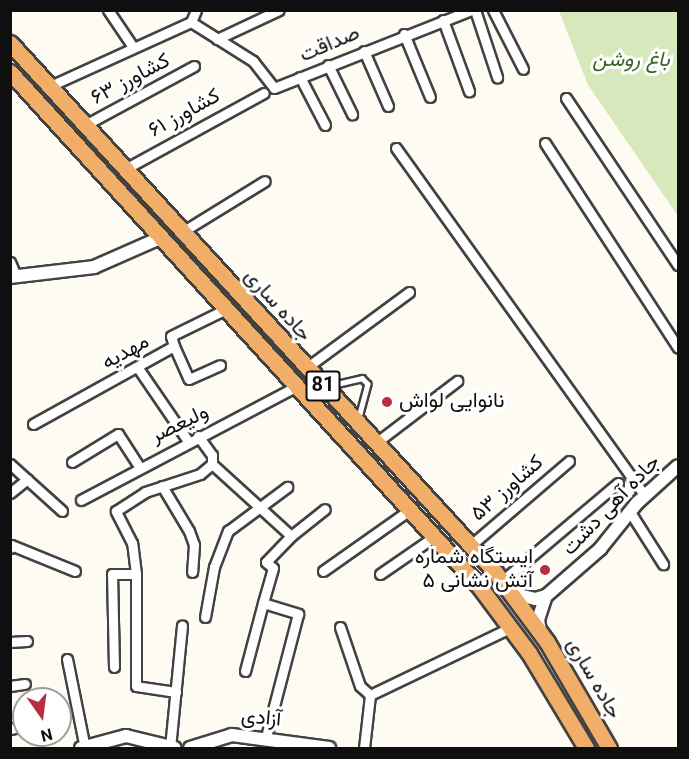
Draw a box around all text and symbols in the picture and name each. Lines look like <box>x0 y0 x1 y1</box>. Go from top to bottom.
street label: صداقت <box>296 21 364 69</box>
park label: باغ روشن <box>592 48 670 74</box>
street label: کشاورز ۶۳ <box>87 49 175 111</box>
street label: کشاورز ۶۱ <box>145 84 225 144</box>
street label: جاده ساری <box>238 264 316 348</box>
street label: مهدیه <box>98 330 154 376</box>
road number: 81 <box>305 369 341 403</box>
place label: نانوایی لواش <box>399 389 504 415</box>
marker: نانوایی لواش <box>380 395 394 409</box>
street label: ولیعصر <box>147 400 213 450</box>
street label: کشاورز ۵۳ <box>467 451 549 527</box>
street label: جاده آهی دشت <box>558 451 666 561</box>
place label: ایستگاه شماره ۵ آتش نشانی <box>415 545 533 595</box>
marker: ایستگاه شماره ۵ آتش نشانی <box>538 563 552 577</box>
street label: جاده ساری <box>560 634 626 724</box>
north arrow <box>12 687 72 747</box>
street label: آزادی <box>240 705 282 733</box>
text: N <box>37 720 55 747</box>

